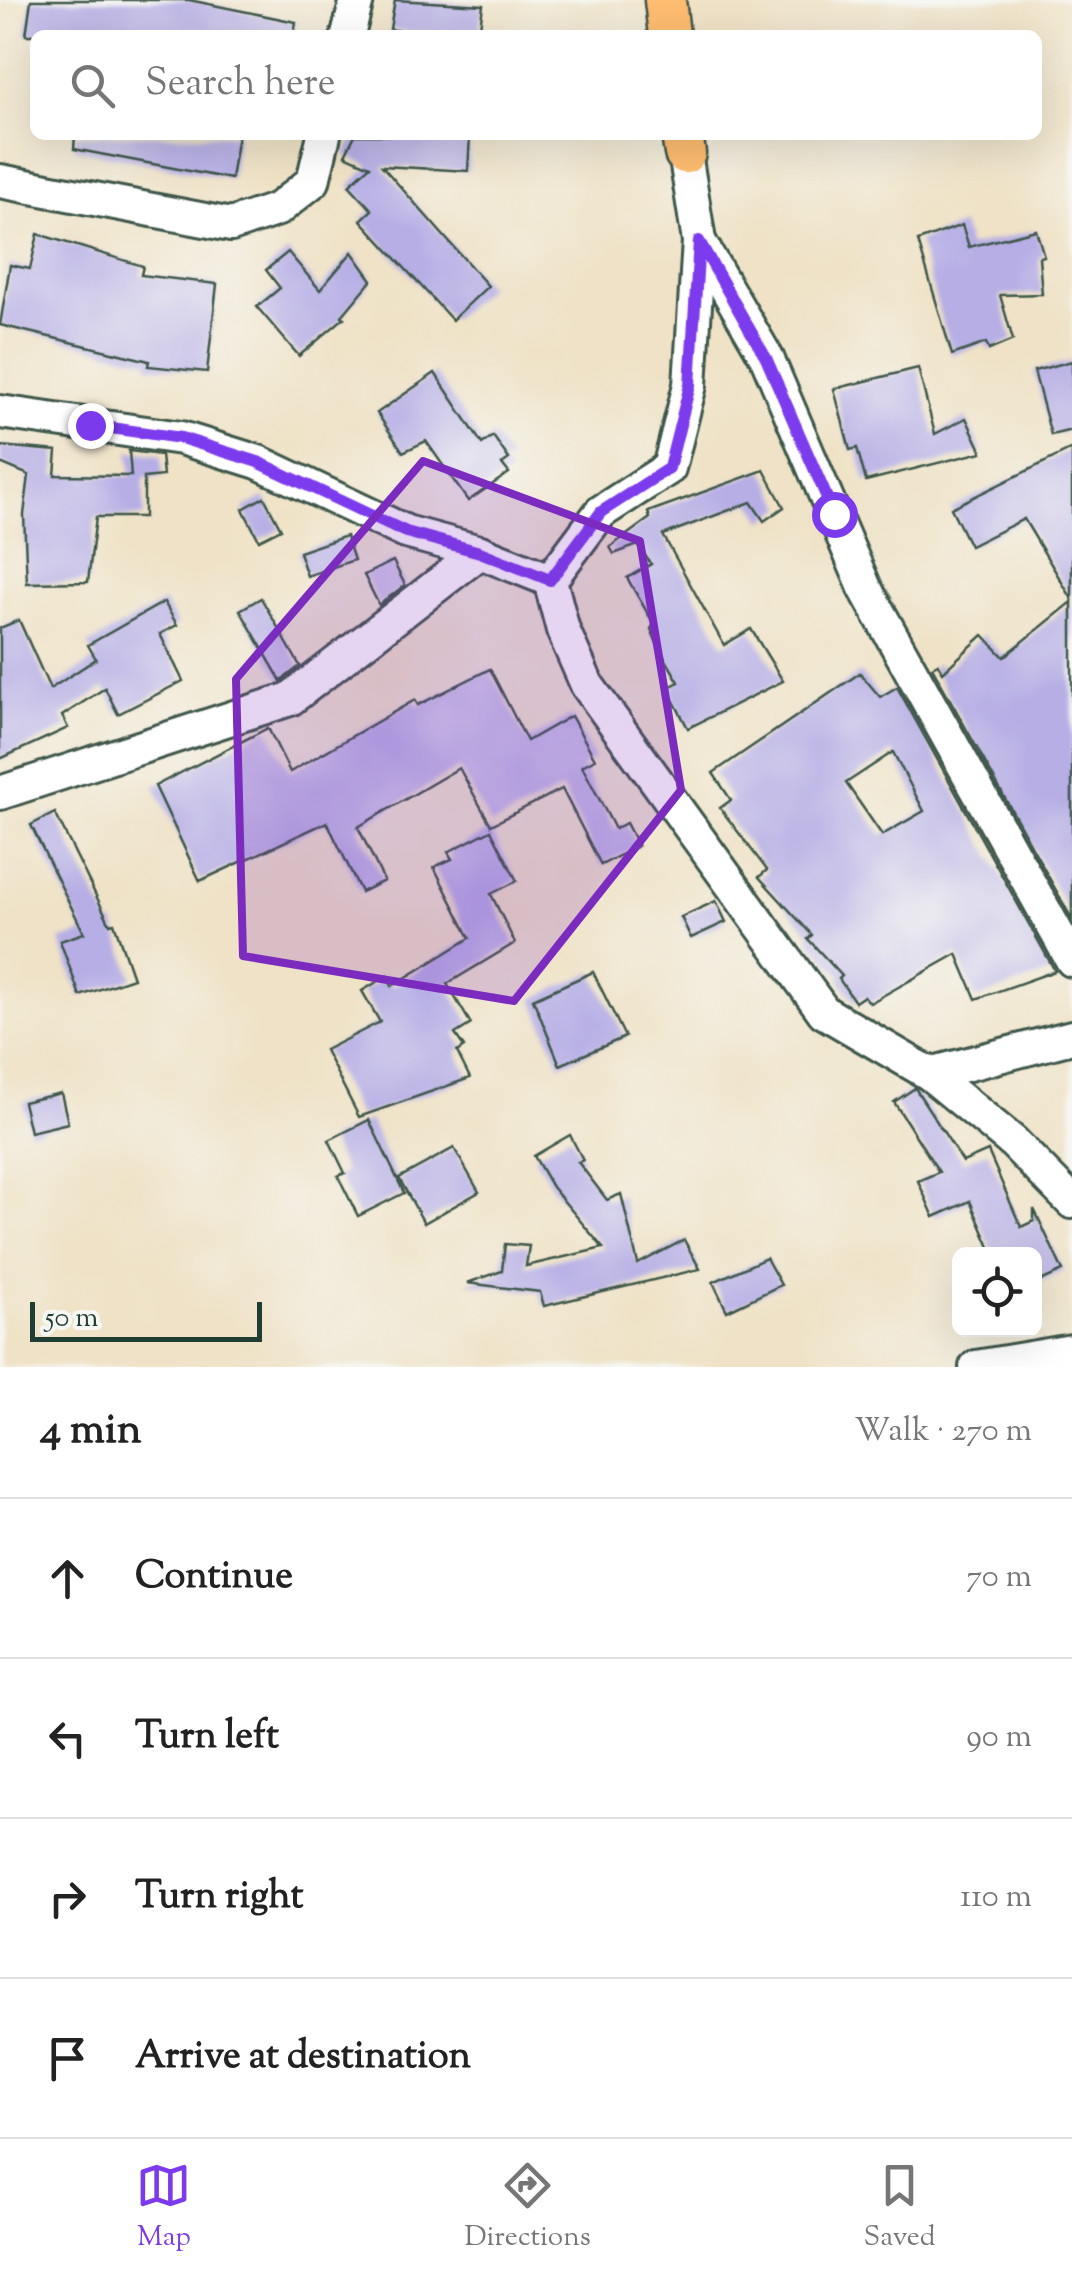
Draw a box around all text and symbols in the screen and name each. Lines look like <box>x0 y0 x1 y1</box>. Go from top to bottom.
search box <box>30 30 1042 140</box>
icon: search <box>65 58 120 113</box>
text: Search here <box>145 58 336 112</box>
route end <box>68 403 114 449</box>
route start <box>812 492 858 538</box>
map controls <box>952 1247 1042 1337</box>
button: locate <box>952 1247 1042 1337</box>
scale bar <box>30 1297 262 1342</box>
text: 50 m <box>45 1299 99 1339</box>
text: 4 min <box>40 1402 142 1462</box>
text: Walk · 270 m <box>855 1409 1032 1455</box>
icon: ahead <box>40 1551 95 1606</box>
text: Continue <box>135 1551 293 1605</box>
text: 70 m <box>966 1555 1032 1601</box>
icon: left <box>40 1711 95 1766</box>
text: Turn left <box>135 1711 279 1765</box>
text: 90 m <box>966 1715 1032 1761</box>
icon: right <box>40 1871 95 1926</box>
text: Turn right <box>135 1871 303 1925</box>
text: 110 m <box>960 1875 1032 1921</box>
icon: arrive <box>40 2031 95 2086</box>
text: Arrive at destination <box>135 2031 471 2085</box>
tab: Map <box>136 2158 191 2258</box>
tab: Directions <box>464 2158 591 2258</box>
tab: Saved <box>864 2158 936 2258</box>

